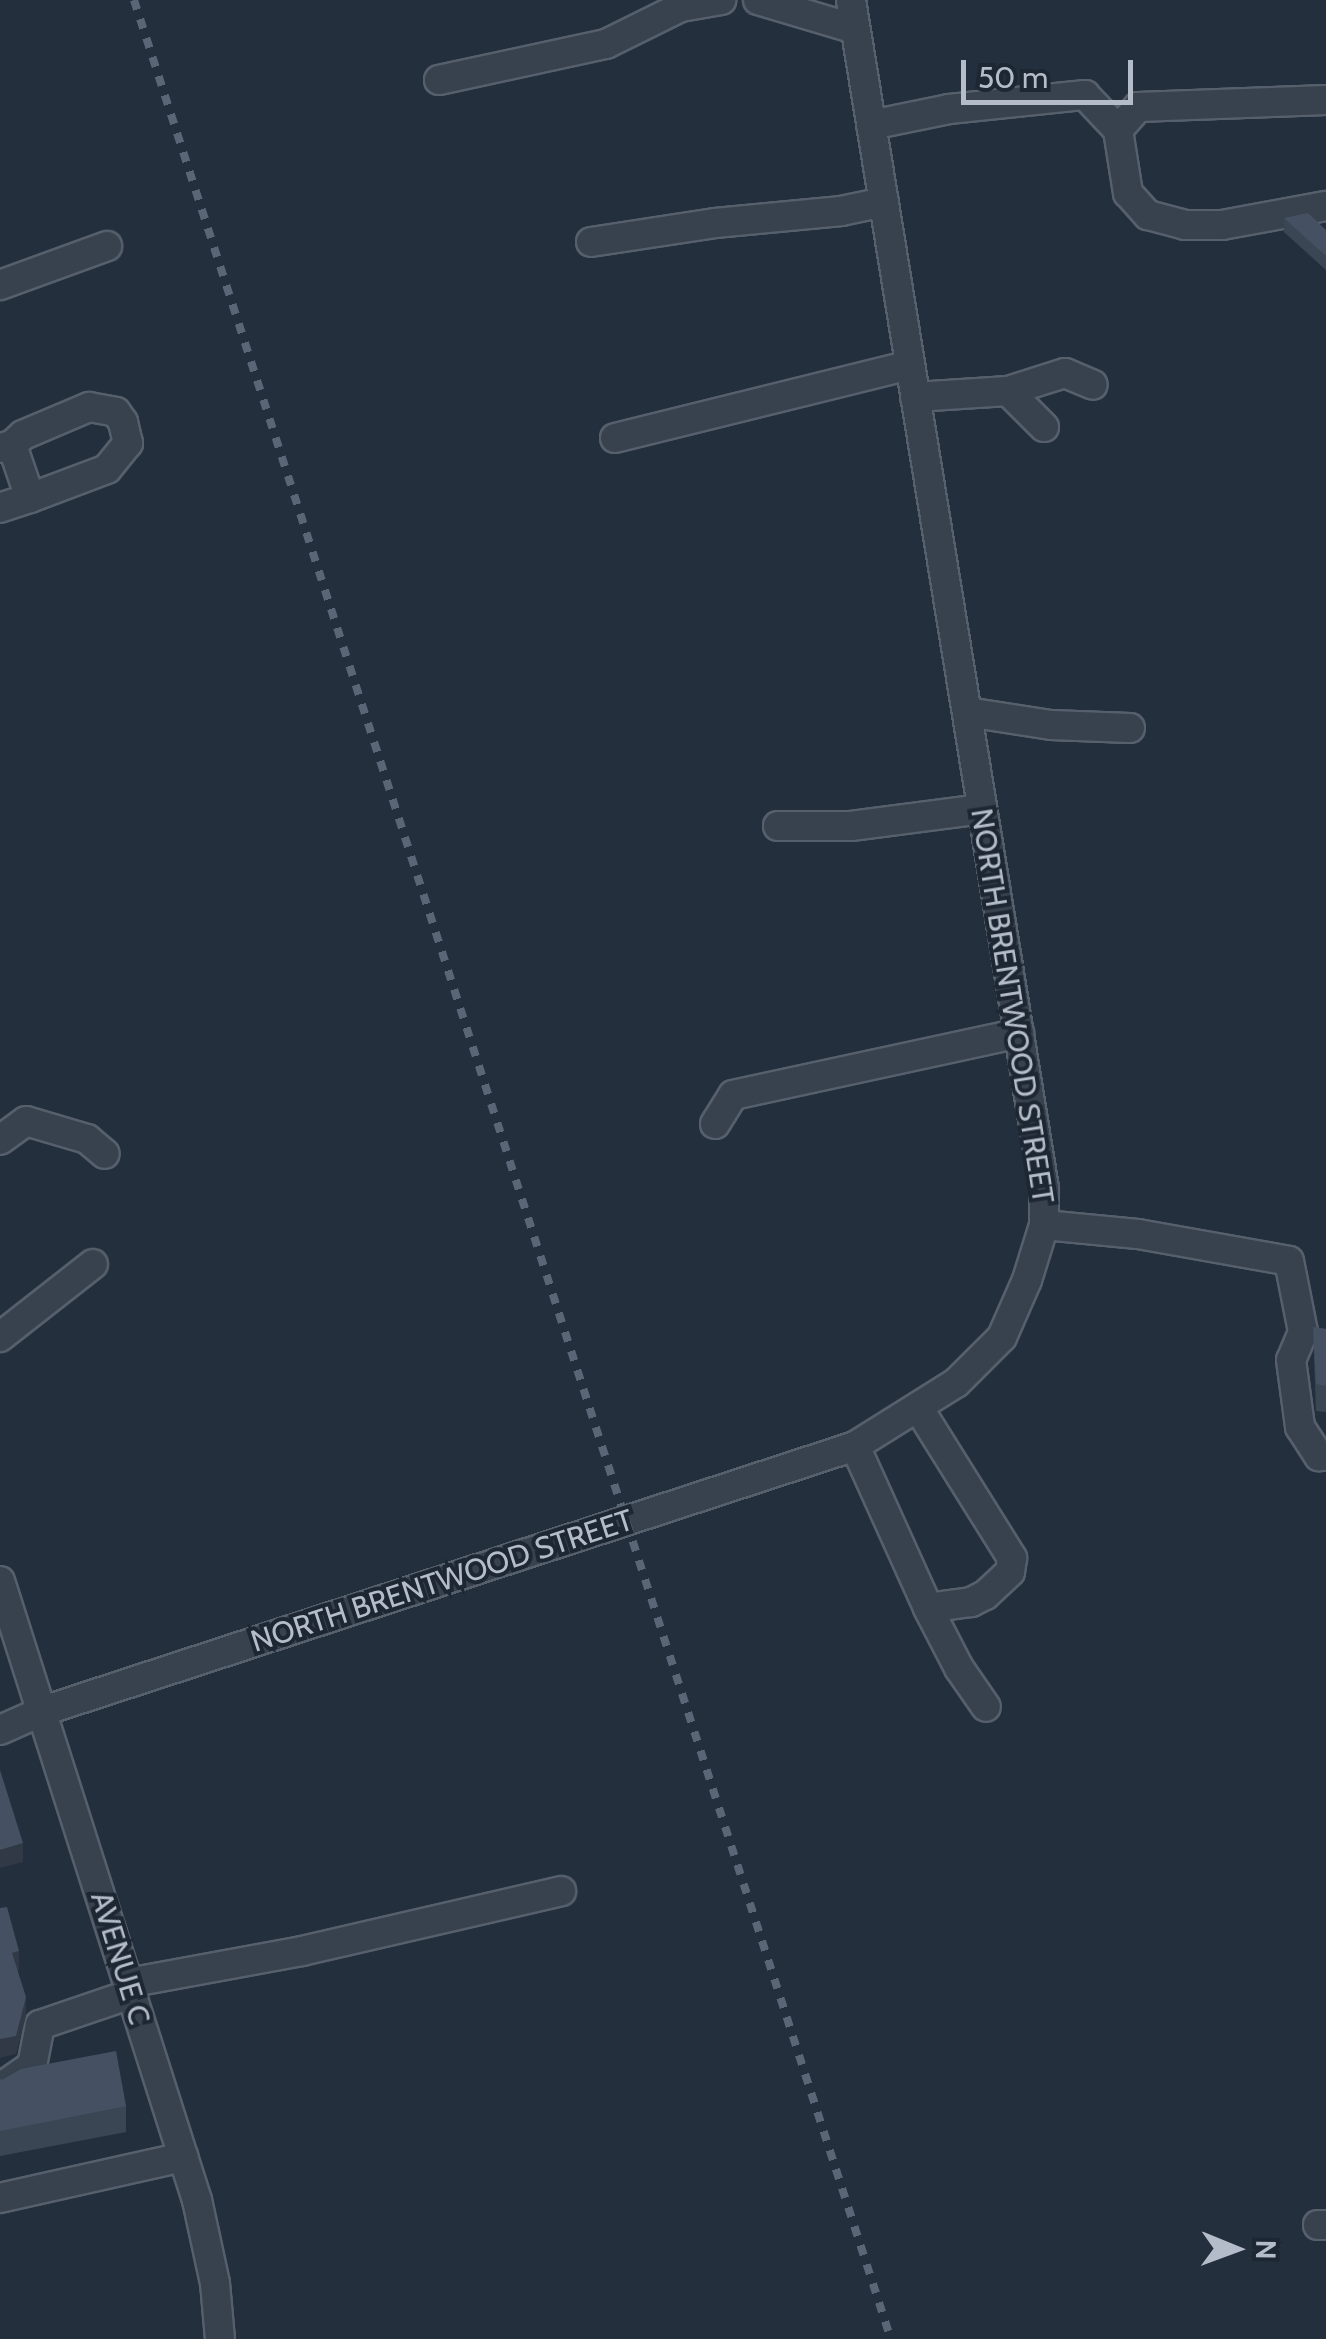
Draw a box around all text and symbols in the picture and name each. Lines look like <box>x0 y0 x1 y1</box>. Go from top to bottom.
scale bar <box>966 40 1138 102</box>
text: 50 m <box>978 59 1048 96</box>
street label: NORTH BRENTWOOD STREET <box>963 806 1061 1206</box>
street label: NORTH BRENTWOOD STREET <box>247 1502 637 1660</box>
street label: AVENUE C <box>83 1887 157 2029</box>
north arrow <box>1186 2199 1286 2299</box>
text: N <box>1249 2239 1283 2260</box>

